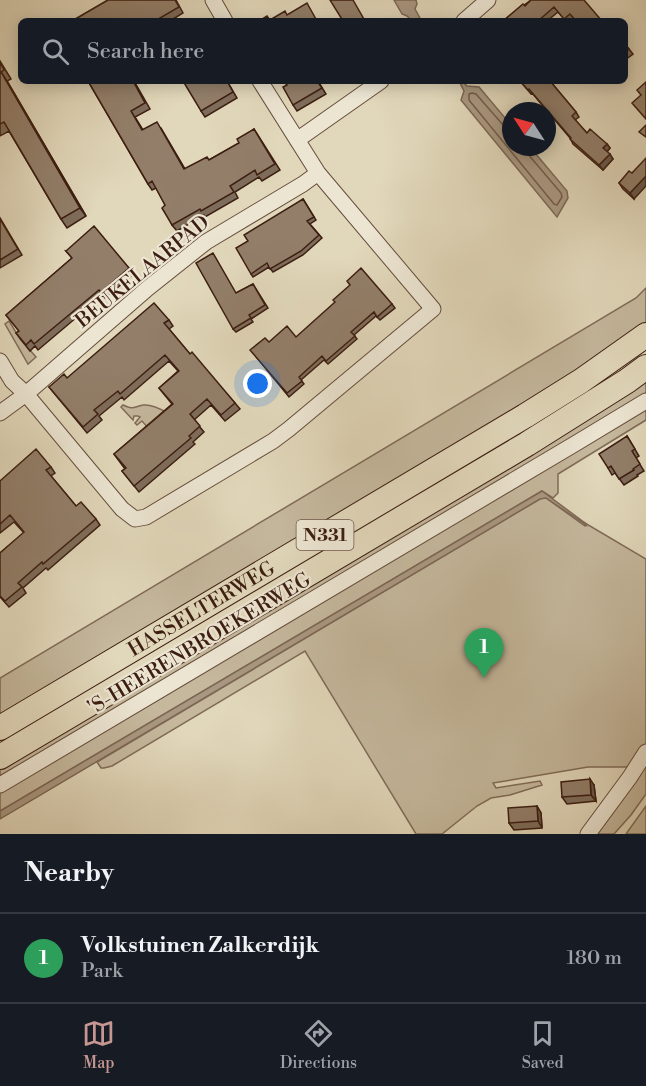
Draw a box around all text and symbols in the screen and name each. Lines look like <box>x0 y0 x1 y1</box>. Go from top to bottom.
search box <box>18 18 628 84</box>
icon: search <box>39 35 72 68</box>
text: Search here <box>87 38 204 65</box>
north arrow <box>502 102 556 156</box>
street label: BEUKELAARPAD <box>70 210 215 334</box>
your location <box>243 369 272 398</box>
road number: N331 <box>296 520 354 550</box>
street label: HASSELTERWEG <box>124 556 280 663</box>
street label: 'S-HEERENBROEKERWEG <box>84 568 316 721</box>
pin: 1 <box>464 628 504 678</box>
text: Nearby <box>24 857 114 889</box>
text: Volkstuinen Zalkerdijk <box>81 932 319 959</box>
text: 1 <box>39 946 48 971</box>
text: 180 m <box>567 946 622 971</box>
text: Park <box>81 959 123 984</box>
tab: Map <box>82 1017 115 1073</box>
tab: Directions <box>280 1017 357 1073</box>
tab: Saved <box>522 1017 564 1073</box>

